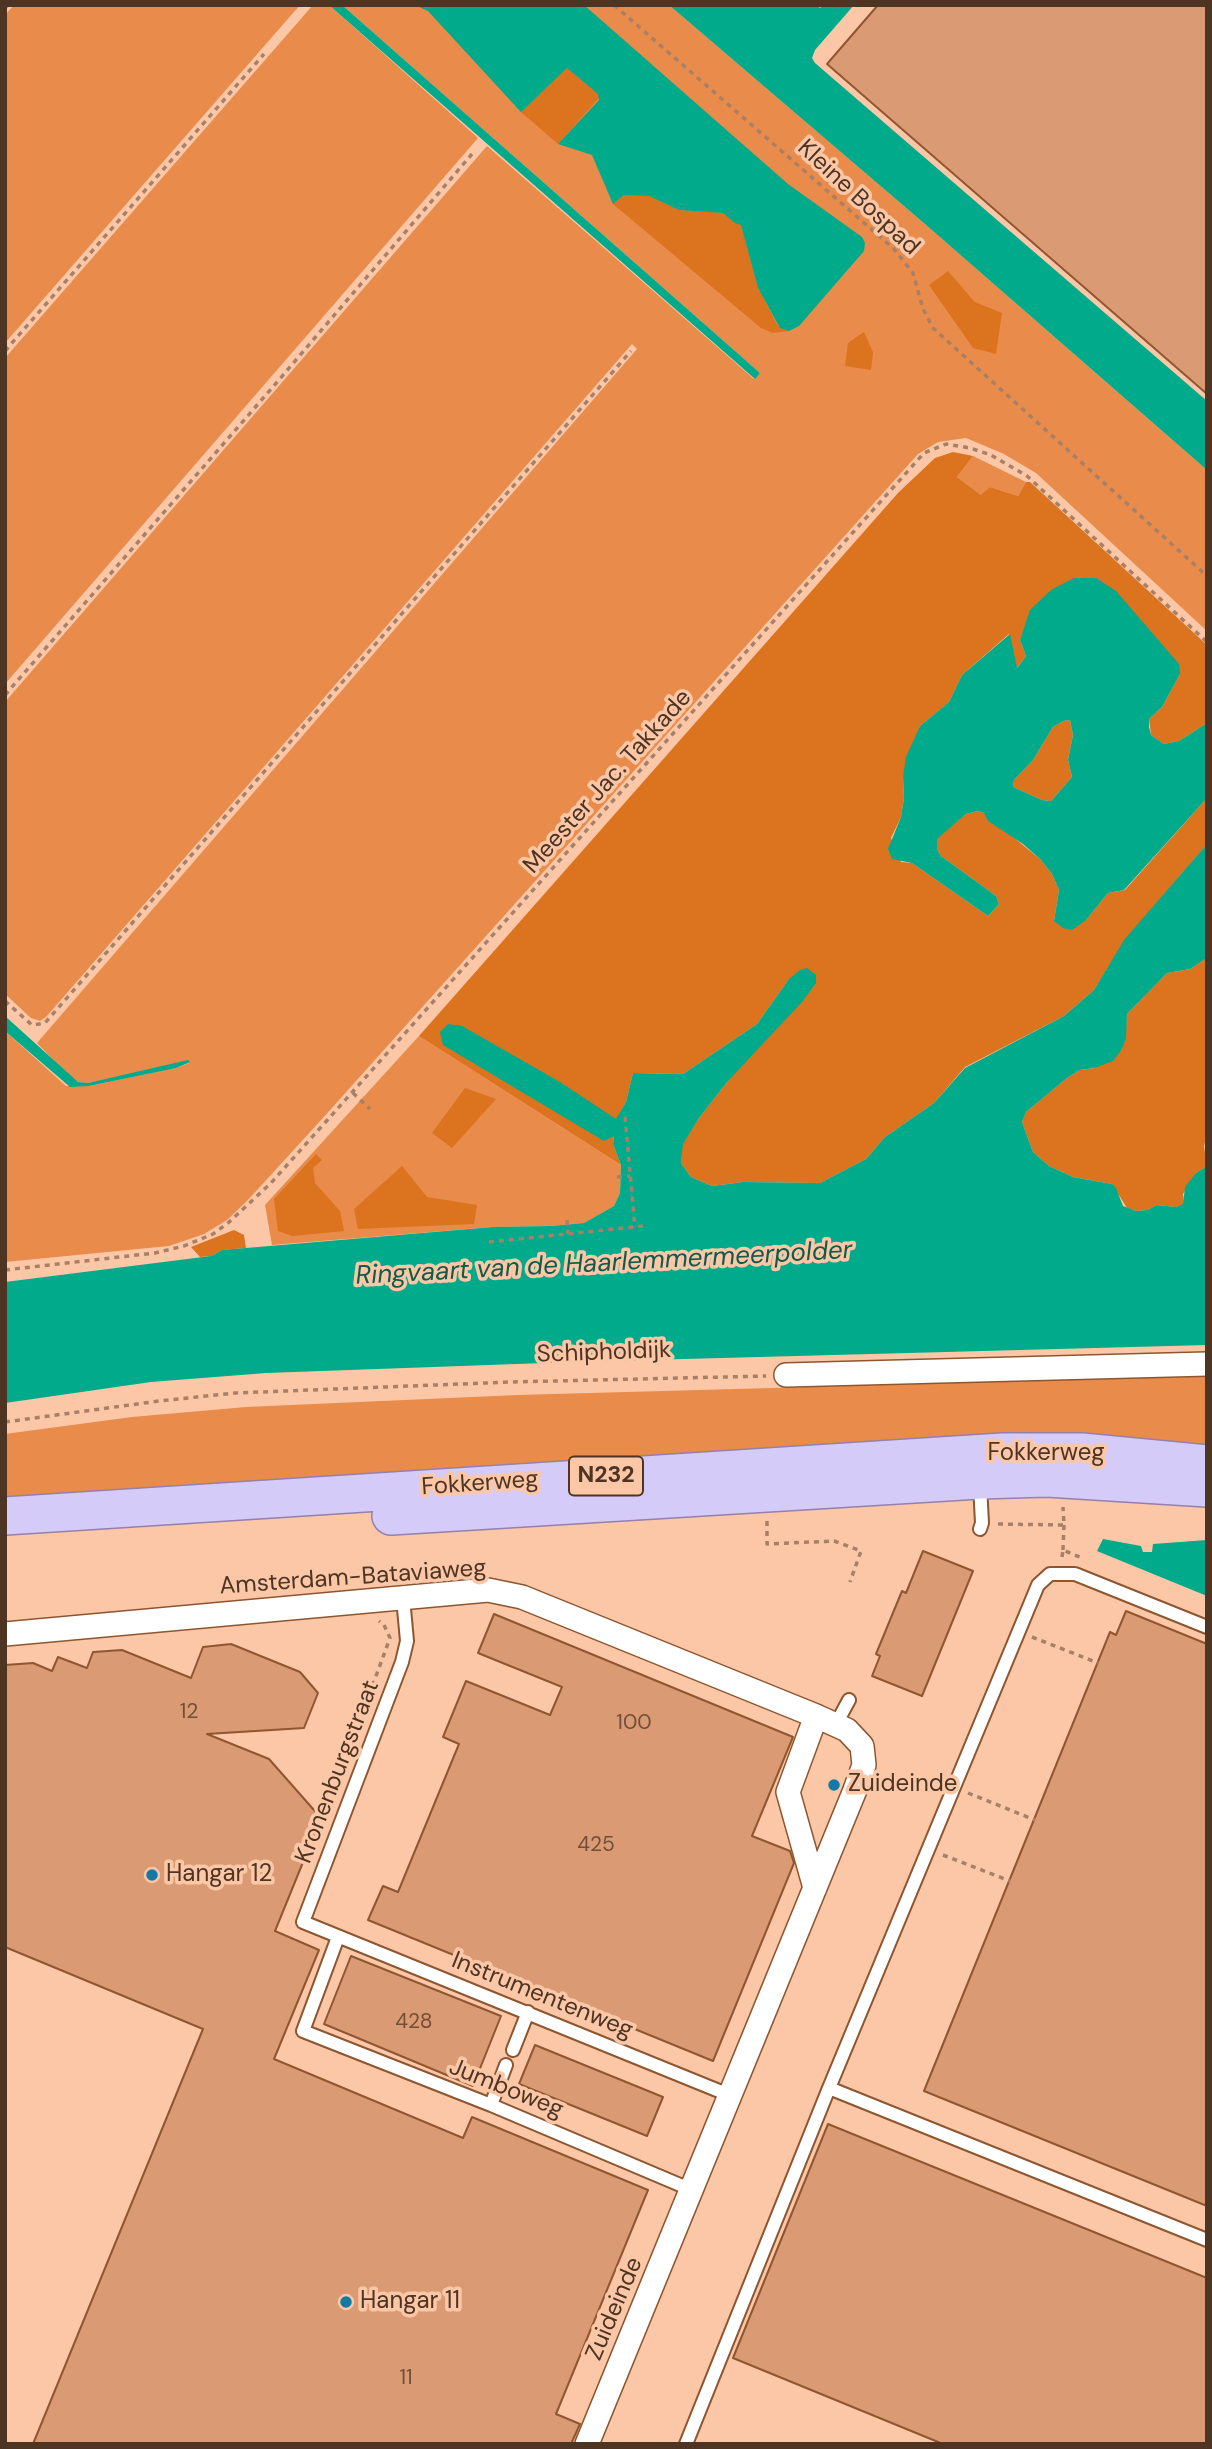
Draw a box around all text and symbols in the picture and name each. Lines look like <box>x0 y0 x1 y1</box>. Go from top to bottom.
street label: Kleine Bospad <box>791 134 925 262</box>
street label: Meester Jac. Takkade <box>518 684 698 880</box>
water label: Ringvaart van de Haarlemmermeerpolder <box>355 1235 853 1293</box>
street label: Schipholdijk <box>536 1336 672 1370</box>
street label: Fokkerweg <box>987 1440 1105 1468</box>
road number: N232 <box>569 1456 643 1496</box>
street label: Fokkerweg <box>421 1466 539 1502</box>
street label: Amsterdam-Bataviaweg <box>218 1554 488 1602</box>
street label: Kronenburgstraat <box>290 1676 386 1868</box>
house number: 12 <box>180 1699 198 1725</box>
house number: 100 <box>616 1710 652 1736</box>
place label: Zuideinde <box>848 1771 957 1799</box>
marker: Zuideinde <box>826 1777 842 1793</box>
house number: 425 <box>577 1832 615 1858</box>
place label: Hangar 12 <box>166 1861 272 1889</box>
marker: Hangar 12 <box>144 1867 160 1883</box>
street label: Instrumentenweg <box>447 1946 637 2046</box>
house number: 428 <box>395 2009 433 2035</box>
street label: Jumboweg <box>445 2053 567 2125</box>
street label: Zuideinde <box>580 2253 650 2365</box>
place label: Hangar 11 <box>360 2288 460 2316</box>
marker: Hangar 11 <box>338 2294 354 2310</box>
house number: 11 <box>399 2365 413 2391</box>

